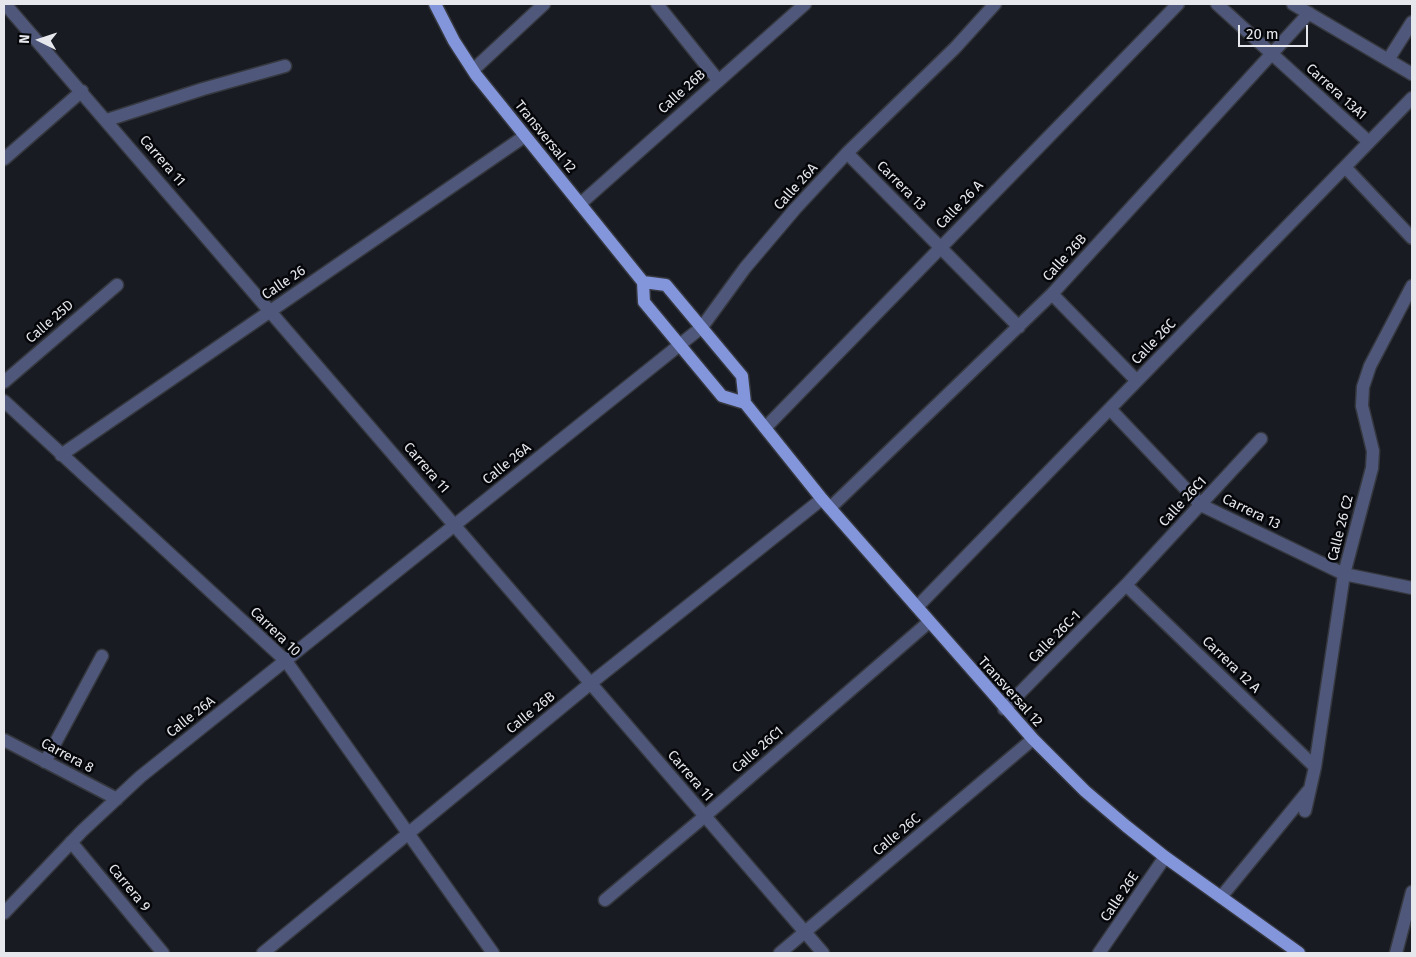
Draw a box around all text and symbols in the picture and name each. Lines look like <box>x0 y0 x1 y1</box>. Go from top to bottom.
north arrow <box>15 15 65 65</box>
scale bar <box>1241 15 1311 47</box>
text: 20 m <box>1246 25 1279 43</box>
text: N <box>16 34 33 44</box>
street label: Carrera 13A1 <box>1302 60 1370 124</box>
street label: Calle 26B <box>655 67 709 117</box>
street label: Transversal 12 <box>511 97 579 177</box>
street label: Carrera 11 <box>135 132 189 190</box>
street label: Carrera 13 <box>873 158 929 214</box>
street label: Calle 26A <box>771 160 821 214</box>
street label: Calle 26 A <box>933 177 987 233</box>
street label: Calle 26B <box>1040 231 1090 285</box>
street label: Calle 26 <box>259 262 309 304</box>
street label: Calle 25D <box>23 297 77 347</box>
street label: Calle 26C <box>1128 316 1180 368</box>
street label: Carrera 11 <box>399 439 453 497</box>
street label: Calle 26A <box>480 440 534 488</box>
street label: Calle 26C1 <box>1156 474 1210 530</box>
street label: Carrera 13 <box>1219 491 1283 533</box>
street label: Calle 26 C2 <box>1325 493 1357 563</box>
street label: Carrera 10 <box>246 604 304 660</box>
street label: Calle 26C-1 <box>1025 607 1085 667</box>
street label: Carrera 12 A <box>1198 633 1264 697</box>
street label: Transversal 12 <box>974 654 1046 730</box>
street label: Calle 26B <box>503 688 559 738</box>
street label: Calle 26A <box>163 693 219 741</box>
street label: Calle 26C1 <box>729 723 787 777</box>
street label: Carrera 8 <box>38 735 96 777</box>
street label: Carrera 11 <box>663 747 717 805</box>
street label: Calle 26C <box>870 810 924 860</box>
street label: Carrera 9 <box>104 861 154 915</box>
street label: Calle 26E <box>1097 869 1143 925</box>

